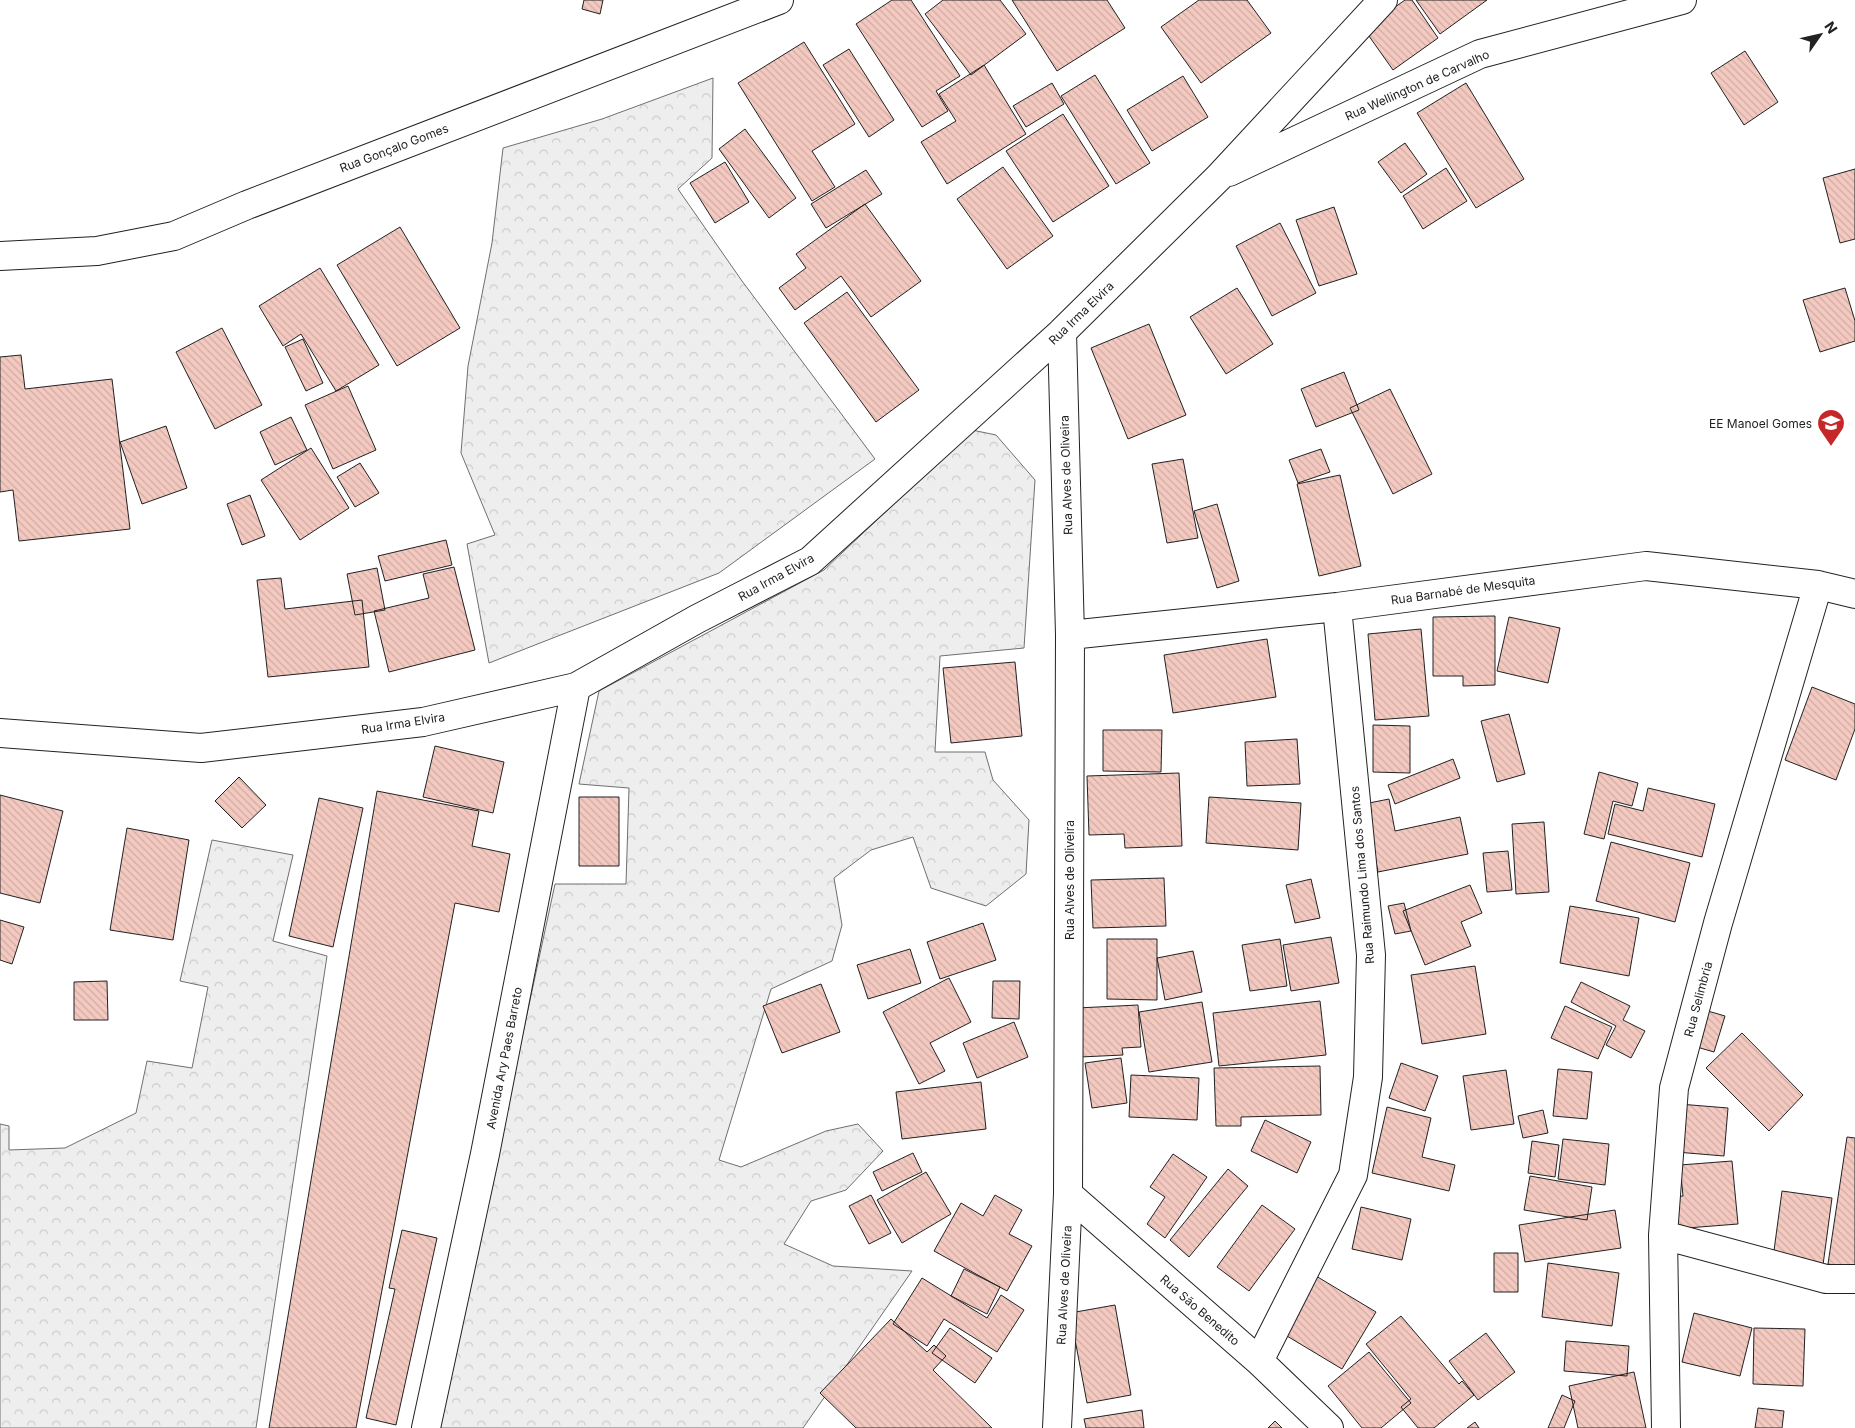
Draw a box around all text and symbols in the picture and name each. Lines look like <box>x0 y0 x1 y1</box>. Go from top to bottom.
north arrow <box>1795 10 1845 60</box>
text: N <box>1821 18 1841 37</box>
street label: Rua Wellington de Carvalho <box>1343 46 1491 124</box>
street label: Rua Gonçalo Gomes <box>337 120 451 176</box>
street label: Rua Irma Elvira <box>1045 278 1117 348</box>
school or university icon: EE Manoel Gomes <box>1816 408 1846 447</box>
street label: Rua Alves de Oliveira <box>1056 415 1076 535</box>
place label: EE Manoel Gomes <box>1709 416 1812 431</box>
street label: Rua Irma Elvira <box>735 550 817 604</box>
street label: Rua Barnabé de Mesquita <box>1390 572 1536 608</box>
street label: Rua Irma Elvira <box>360 709 446 737</box>
street label: Rua Raimundo Lima dos Santos <box>1347 786 1377 964</box>
street label: Rua Alves de Oliveira <box>1062 820 1077 940</box>
street label: Rua Selimbria <box>1681 960 1715 1038</box>
street label: Avenida Ary Paes Barreto <box>483 986 525 1130</box>
street label: Rua Alves de Oliveira <box>1053 1225 1075 1345</box>
street label: Rua São Benedito <box>1157 1271 1243 1349</box>

